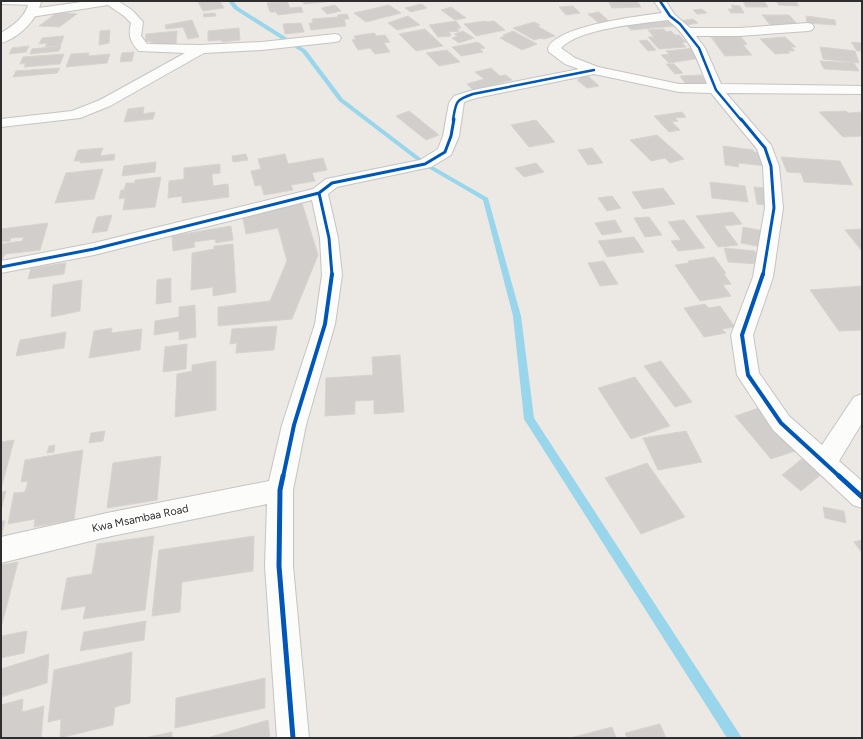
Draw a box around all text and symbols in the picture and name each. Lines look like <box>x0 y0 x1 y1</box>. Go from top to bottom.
street label: Kwa Msambaa Road <box>91 502 190 535</box>

